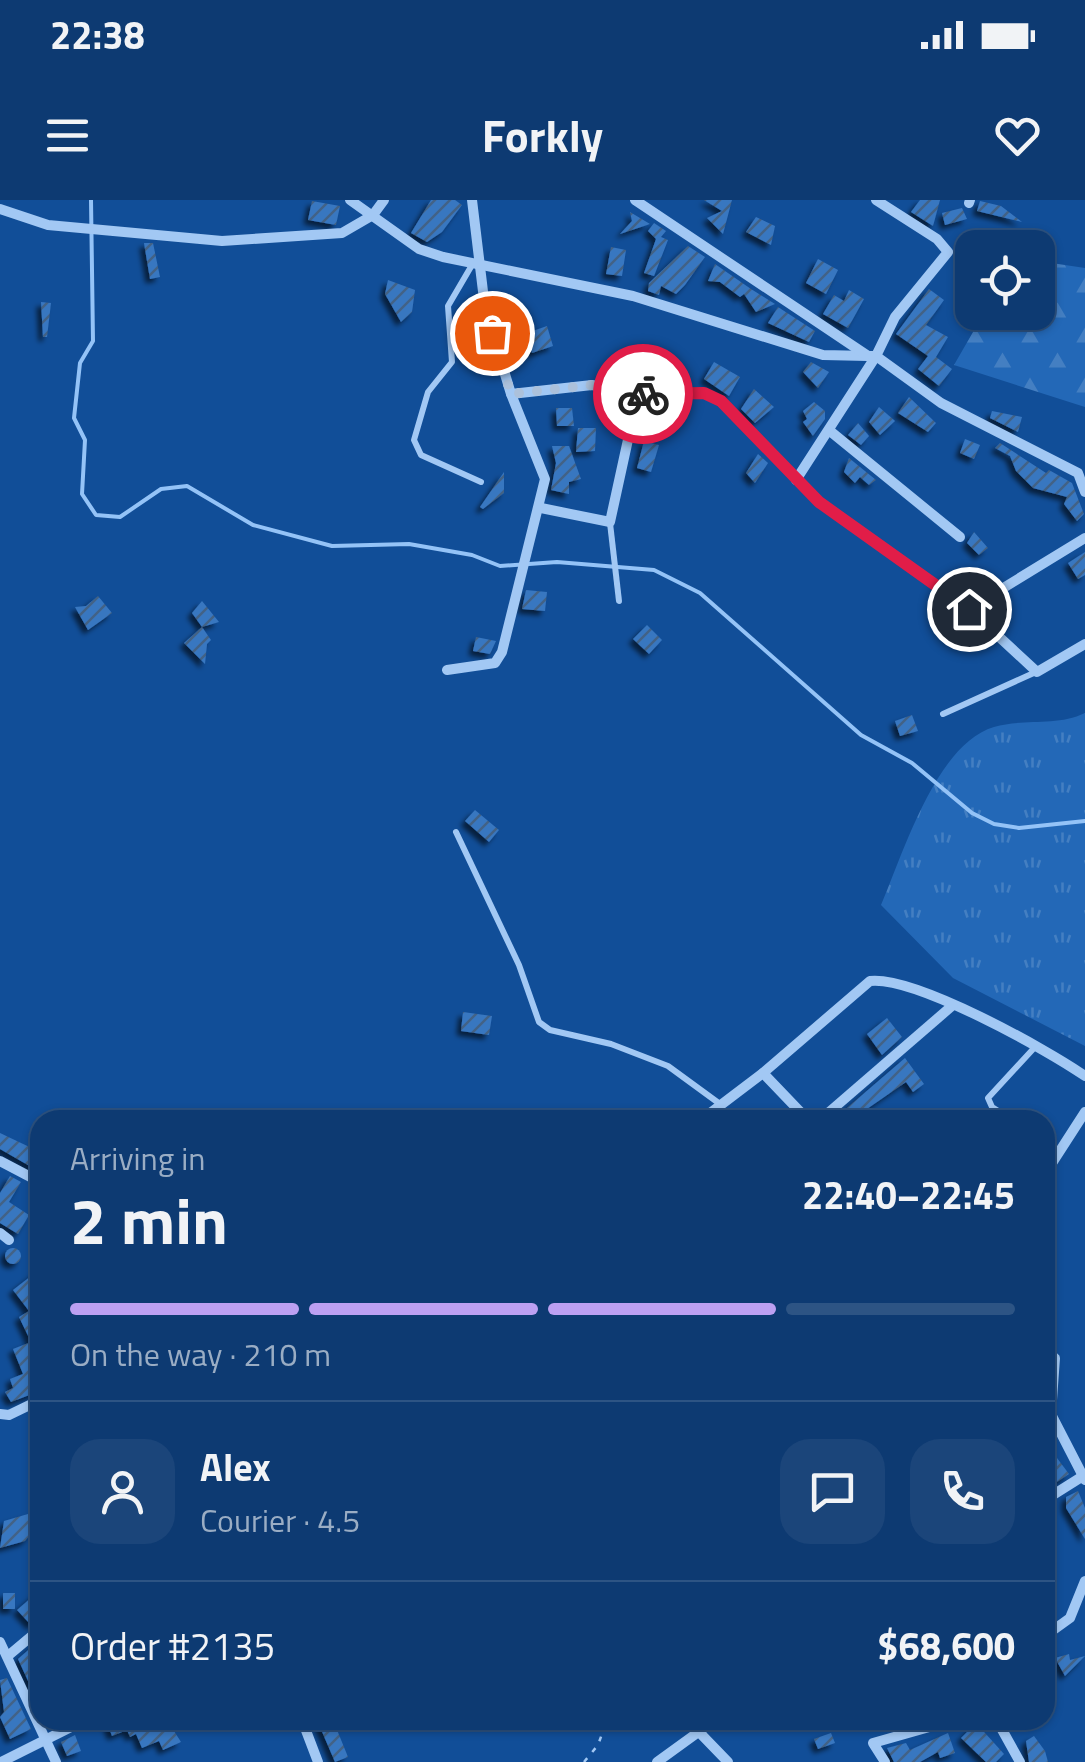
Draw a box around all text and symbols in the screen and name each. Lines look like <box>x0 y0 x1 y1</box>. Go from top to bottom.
text: 22:38 <box>50 6 145 64</box>
text: Forkly <box>482 101 603 169</box>
icon: menu <box>40 108 95 163</box>
icon: heart <box>990 108 1045 163</box>
map controls <box>955 230 1055 330</box>
button: locate <box>955 230 1055 330</box>
pin <box>450 291 535 376</box>
icon: bag <box>465 306 520 361</box>
courier <box>593 344 693 444</box>
icon: bike <box>616 367 671 422</box>
pin <box>927 567 1012 652</box>
icon: home <box>942 582 997 637</box>
text: Arriving in <box>70 1134 206 1182</box>
text: 22:40–22:45 <box>802 1166 1015 1224</box>
text: 2 min <box>70 1170 228 1269</box>
text: On the way · 210 m <box>70 1330 331 1378</box>
text: Alex <box>200 1438 271 1496</box>
button: person <box>70 1439 175 1544</box>
button: chat <box>780 1439 885 1544</box>
button: phone <box>910 1439 1015 1544</box>
text: Courier · 4.5 <box>200 1496 360 1544</box>
text: Order #2135 <box>70 1617 275 1675</box>
text: $68,600 <box>877 1617 1015 1675</box>

